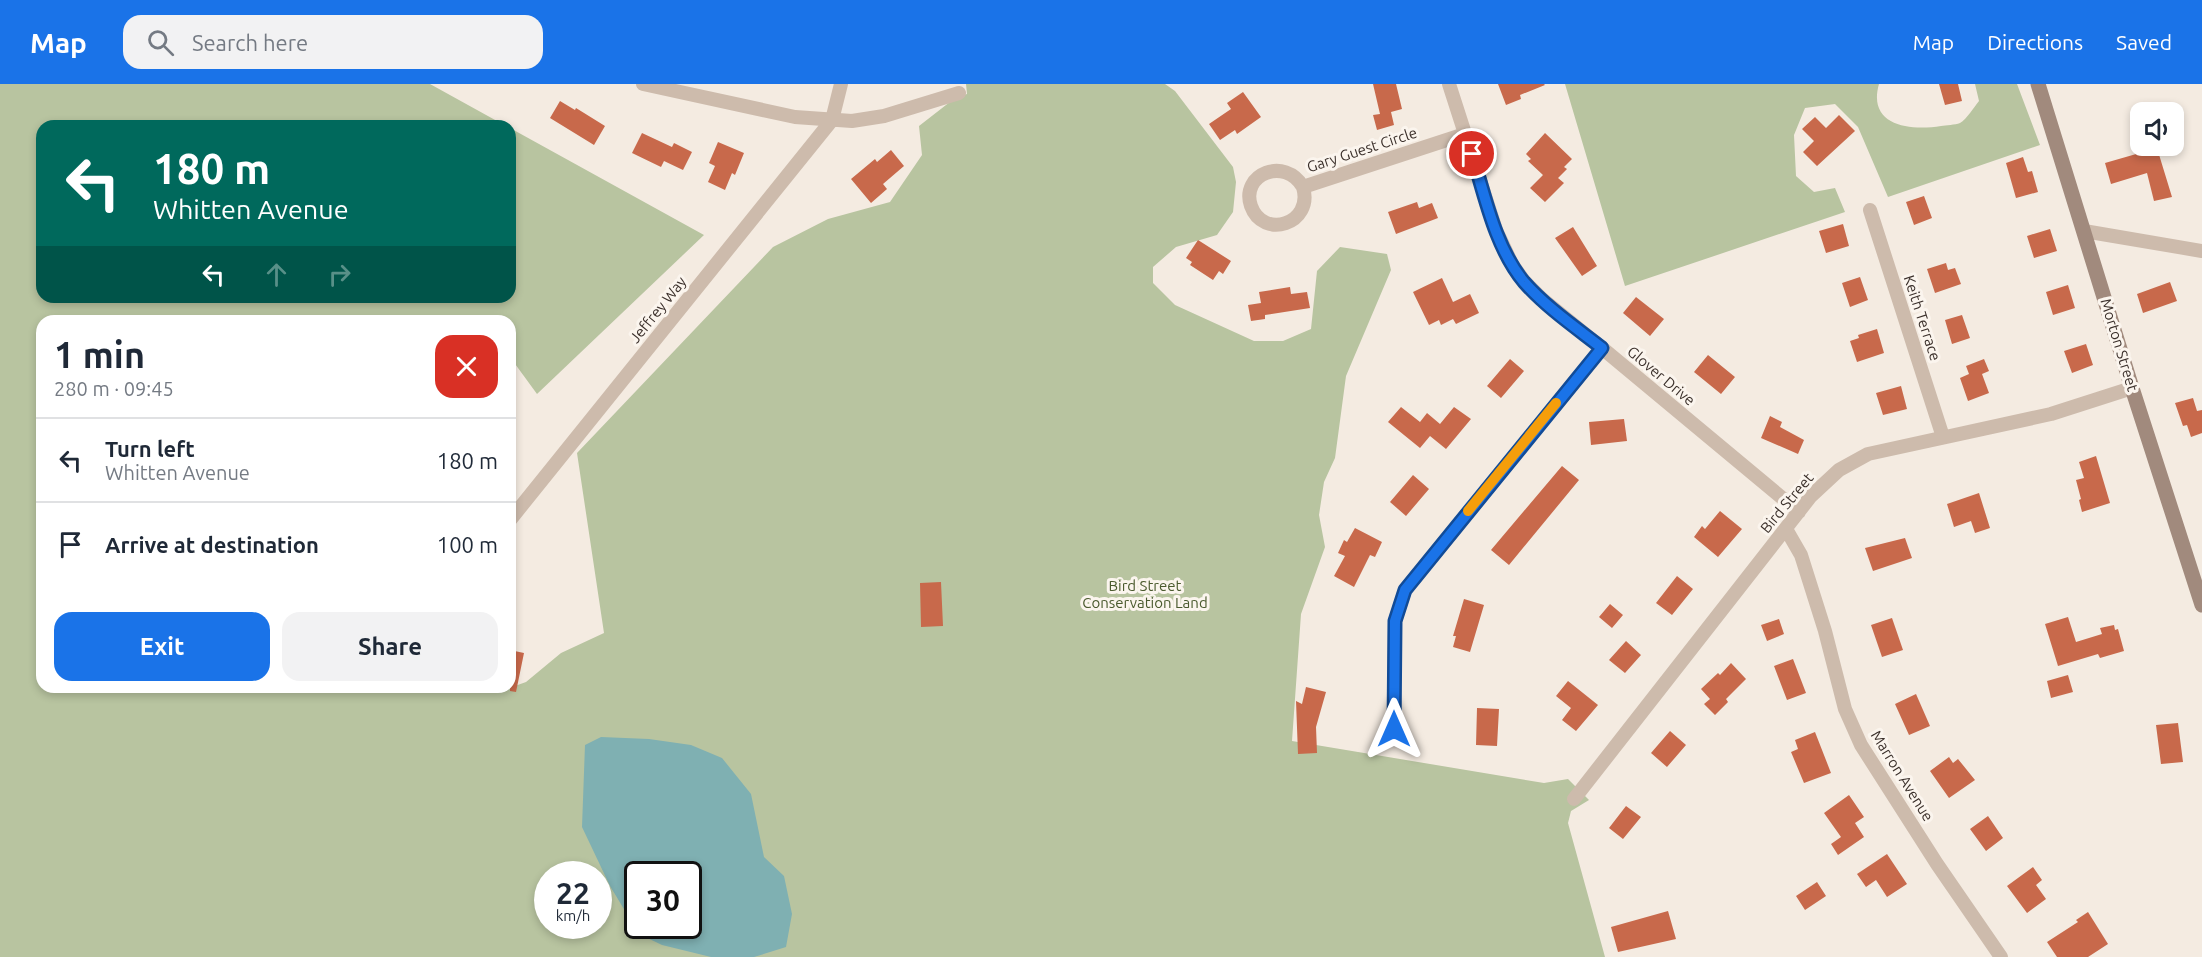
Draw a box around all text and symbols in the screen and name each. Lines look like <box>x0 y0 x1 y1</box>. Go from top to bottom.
search box <box>123 15 543 69</box>
icon: search <box>144 26 177 59</box>
text: Map <box>30 27 87 58</box>
text: Search here <box>192 30 308 55</box>
text: Map <box>1913 30 1954 54</box>
text: Directions <box>1987 30 2083 54</box>
text: Saved <box>2116 30 2172 54</box>
map controls <box>2130 102 2184 156</box>
button: sound <box>2130 102 2184 156</box>
street label: Gary Guest Circle <box>1305 124 1419 175</box>
pin <box>1446 128 1497 179</box>
icon: arrive <box>1455 137 1488 170</box>
icon: left <box>54 144 132 222</box>
text: 180 m <box>153 145 270 192</box>
text: Whitten Avenue <box>153 194 349 224</box>
icon: left <box>197 258 230 291</box>
icon: ahead <box>260 258 293 291</box>
icon: right <box>323 258 356 291</box>
street label: Jeffrey Way <box>626 273 689 346</box>
street label: Keith Terrace <box>1901 273 1944 363</box>
street label: Morton Street <box>2097 296 2142 393</box>
text: 1 min <box>54 334 145 375</box>
button: close <box>435 335 498 398</box>
street label: Glover Drive <box>1624 343 1698 409</box>
text: 280 m · 09:45 <box>54 377 174 400</box>
text: Turn left <box>105 436 195 461</box>
icon: left <box>54 444 87 477</box>
text: 180 m <box>437 448 498 473</box>
text: Whitten Avenue <box>105 461 250 484</box>
street label: Bird Street <box>1757 469 1817 536</box>
icon: arrive <box>54 528 87 561</box>
text: Arrive at destination <box>105 532 319 557</box>
text: 100 m <box>437 532 498 557</box>
park label: Bird Street Conservation Land <box>1082 577 1208 611</box>
button: Exit <box>54 612 270 681</box>
button: Share <box>282 612 498 681</box>
position arrow <box>1362 697 1426 761</box>
street label: Marron Avenue <box>1868 727 1937 824</box>
speed limit sign: 30 <box>624 861 702 939</box>
text: 22 <box>556 876 590 910</box>
text: km/h <box>556 907 590 924</box>

